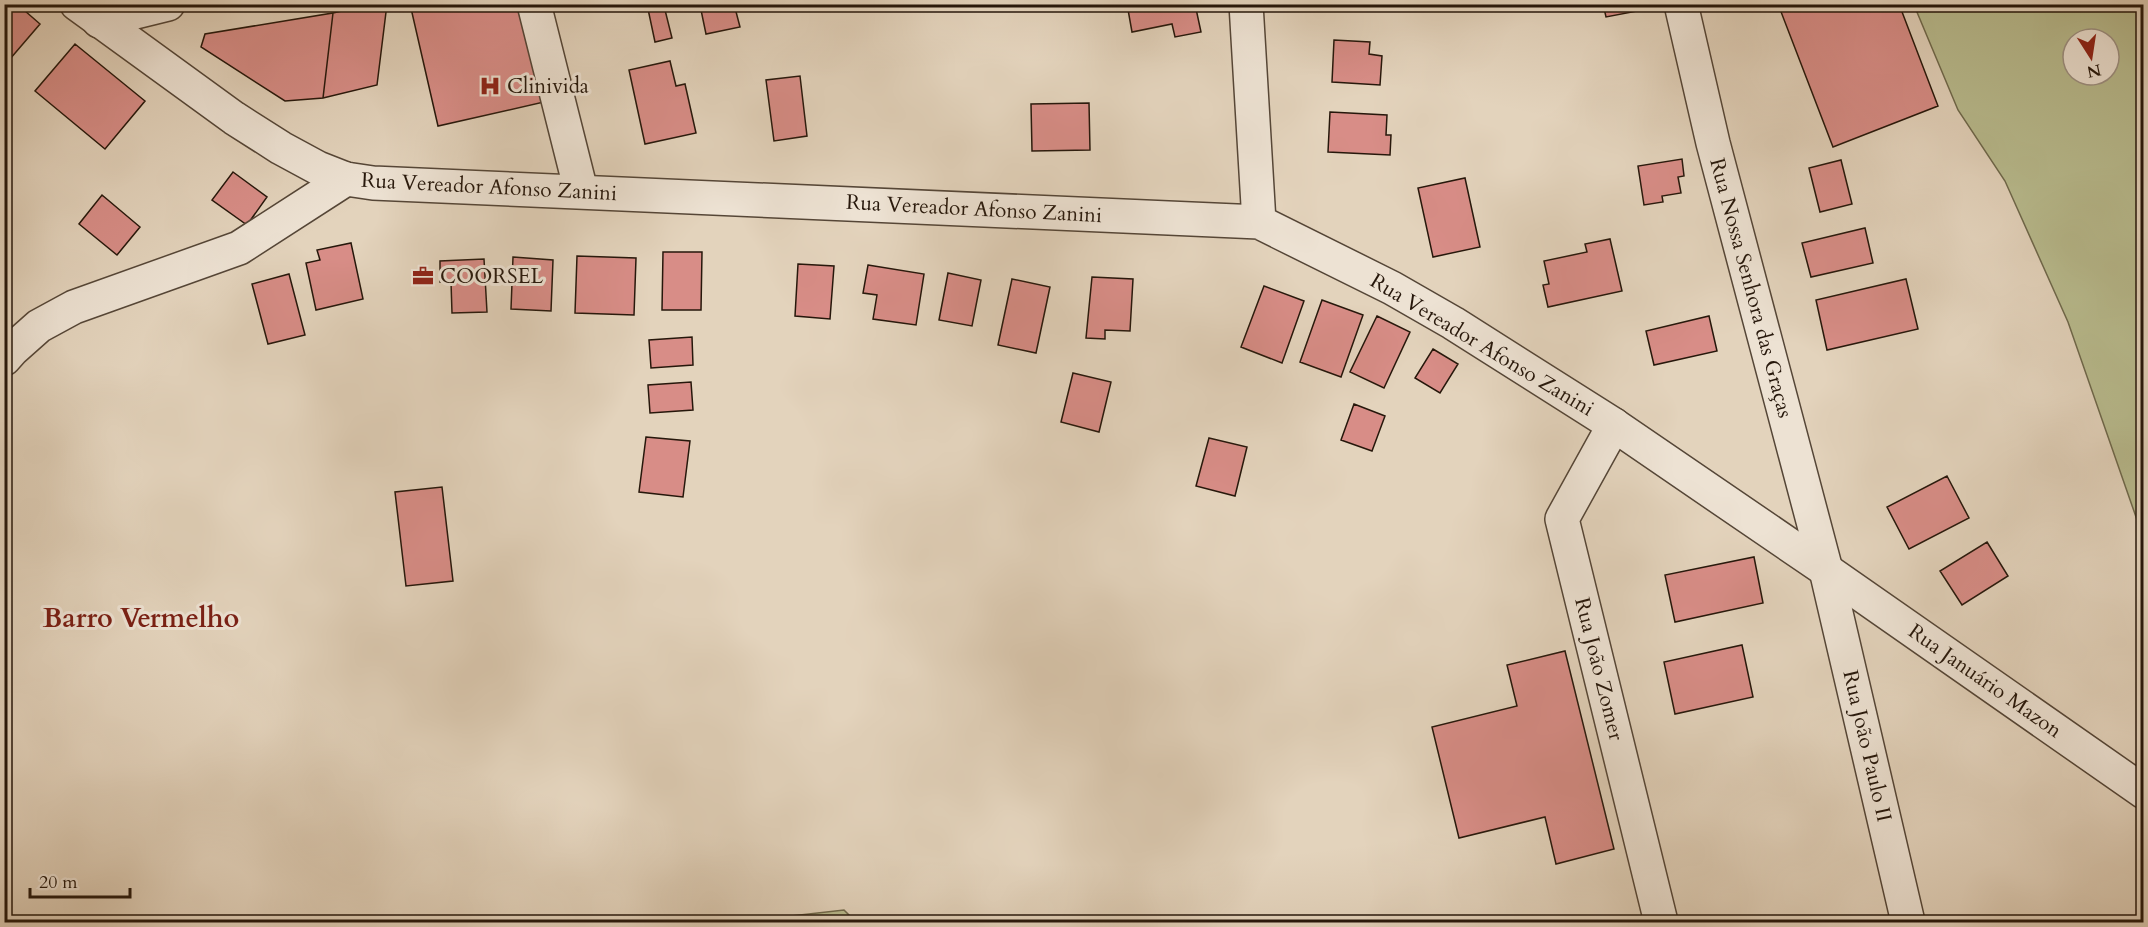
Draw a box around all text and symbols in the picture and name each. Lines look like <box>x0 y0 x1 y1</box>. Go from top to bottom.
north arrow <box>2061 27 2121 87</box>
text: N <box>2085 58 2103 83</box>
place label: Clinivida <box>507 72 589 101</box>
hospital icon: Clinivida <box>478 74 502 98</box>
street label: Rua Nossa Senhora das Graças <box>1702 155 1800 421</box>
street label: Rua Vereador Afonso Zanini <box>360 166 618 208</box>
street label: Rua Vereador Afonso Zanini <box>845 188 1103 230</box>
place label: COORSEL <box>440 262 543 291</box>
office icon: COORSEL <box>411 264 435 288</box>
street label: Rua Vereador Afonso Zanini <box>1365 267 1599 423</box>
street label: Rua João Zomer <box>1567 594 1631 744</box>
district label: Barro Vermelho <box>43 600 239 637</box>
street label: Rua Januário Mazon <box>1902 617 2068 745</box>
street label: Rua João Paulo II <box>1835 667 1899 825</box>
scale bar <box>30 861 130 899</box>
text: 20 m <box>39 870 78 895</box>

